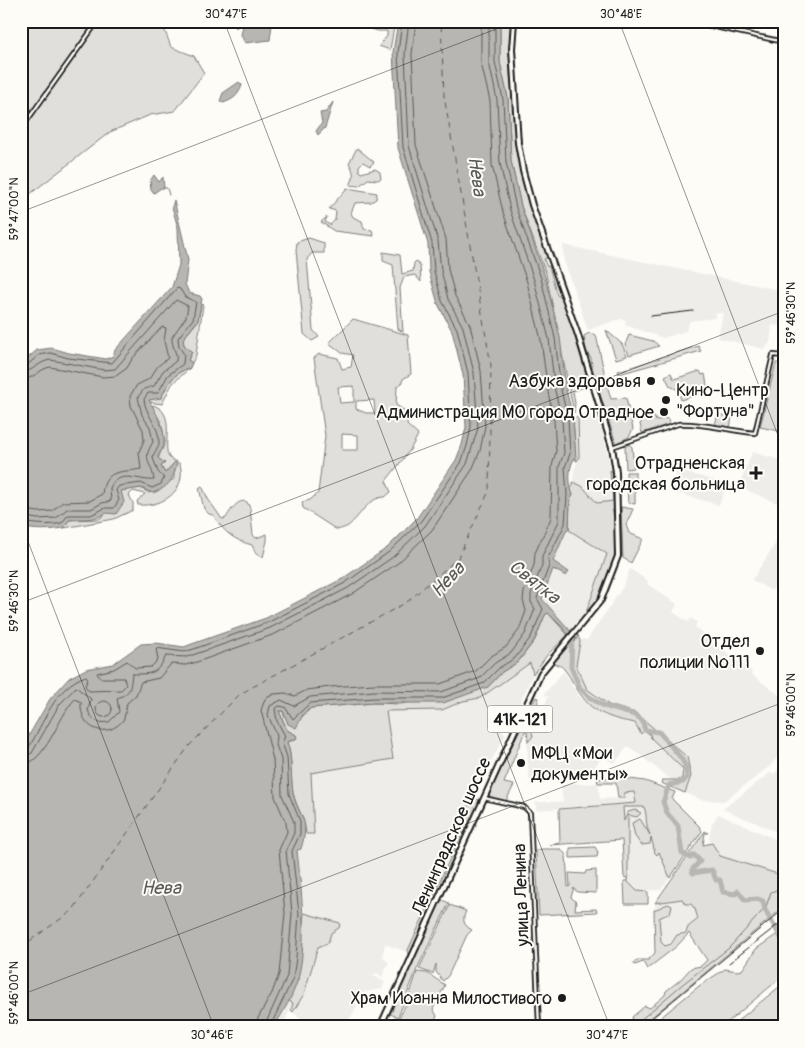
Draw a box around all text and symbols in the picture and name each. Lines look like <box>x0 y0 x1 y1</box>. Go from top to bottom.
text: 30°47'E <box>205 7 247 22</box>
text: 30°48'E <box>600 7 642 22</box>
water label: Нева <box>462 155 492 199</box>
text: 59°47'00"N <box>7 177 22 241</box>
text: 59°46'30"N <box>784 282 799 344</box>
place label: Азбука здоровья <box>508 370 641 393</box>
marker: Азбука здоровья <box>645 375 657 387</box>
place label: Кино-Центр "Фортуна" <box>676 379 769 423</box>
marker: Кино-Центр "Фортуна" <box>660 394 672 406</box>
place label: Администрация МО город Отрадное <box>376 401 654 424</box>
marker: Администрация МО город Отрадное <box>658 406 670 418</box>
place label: Отрадненская городская больница <box>587 452 745 496</box>
marker: Отрадненская городская больница <box>749 466 763 480</box>
water label: Святка <box>504 554 566 610</box>
water label: Нева <box>425 556 471 602</box>
text: 59°46'30"N <box>7 570 22 632</box>
place label: Отдел полиции №111 <box>640 630 750 674</box>
marker: Отдел полиции №111 <box>754 645 766 657</box>
text: 59°46'00"N <box>784 673 799 737</box>
road number: 41К-121 <box>488 706 552 732</box>
place label: МФЦ «Мои документы» <box>531 742 628 786</box>
street label: Ленинградское шоссе <box>406 754 497 919</box>
marker: МФЦ «Мои документы» <box>515 757 527 769</box>
street label: улица Ленина <box>508 843 535 948</box>
water label: Нева <box>141 876 182 900</box>
text: 59°46'00"N <box>7 961 22 1025</box>
place label: Храм Иоанна Милостивого <box>350 987 552 1010</box>
marker: Храм Иоанна Милостивого <box>556 992 568 1004</box>
text: 30°46'E <box>191 1028 233 1043</box>
text: 30°47'E <box>586 1028 628 1043</box>

